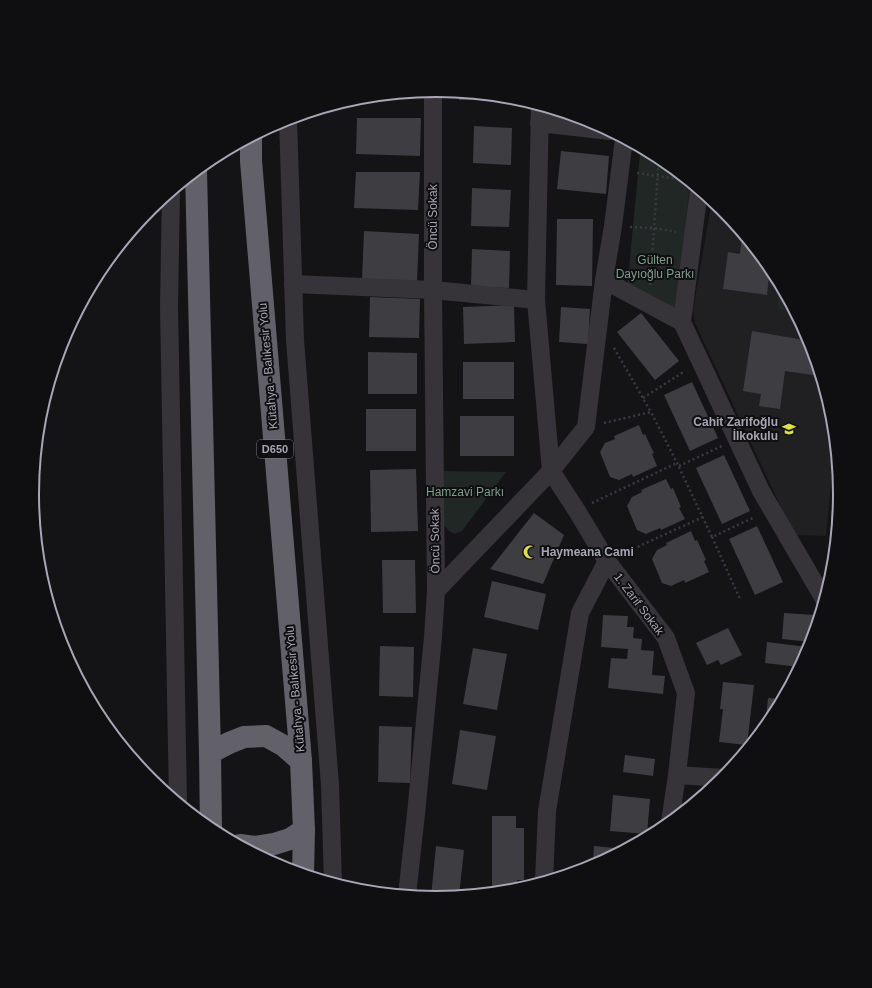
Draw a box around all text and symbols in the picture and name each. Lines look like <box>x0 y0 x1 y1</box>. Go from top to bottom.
street label: Öncü Sokak <box>426 183 440 250</box>
park label: Gülten Dayıoğlu Parkı <box>616 253 694 281</box>
street label: Kütahya - Balıkesir Yolu <box>256 302 280 430</box>
place label: Cahit Zarifoğlu İlkokulu <box>693 415 778 443</box>
school or university icon: Cahit Zarifoğlu İlkokulu <box>781 421 797 437</box>
road number: D650 <box>257 440 293 458</box>
park label: Hamzavi Parkı <box>426 485 504 499</box>
street label: Öncü Sokak <box>427 507 443 574</box>
mosque icon: Haymeana Cami <box>522 544 538 560</box>
place label: Haymeana Cami <box>541 545 634 559</box>
street label: 1. Zarif Sokak <box>611 570 667 639</box>
street label: Kütahya - Balıkesir Yolu <box>283 625 307 753</box>

